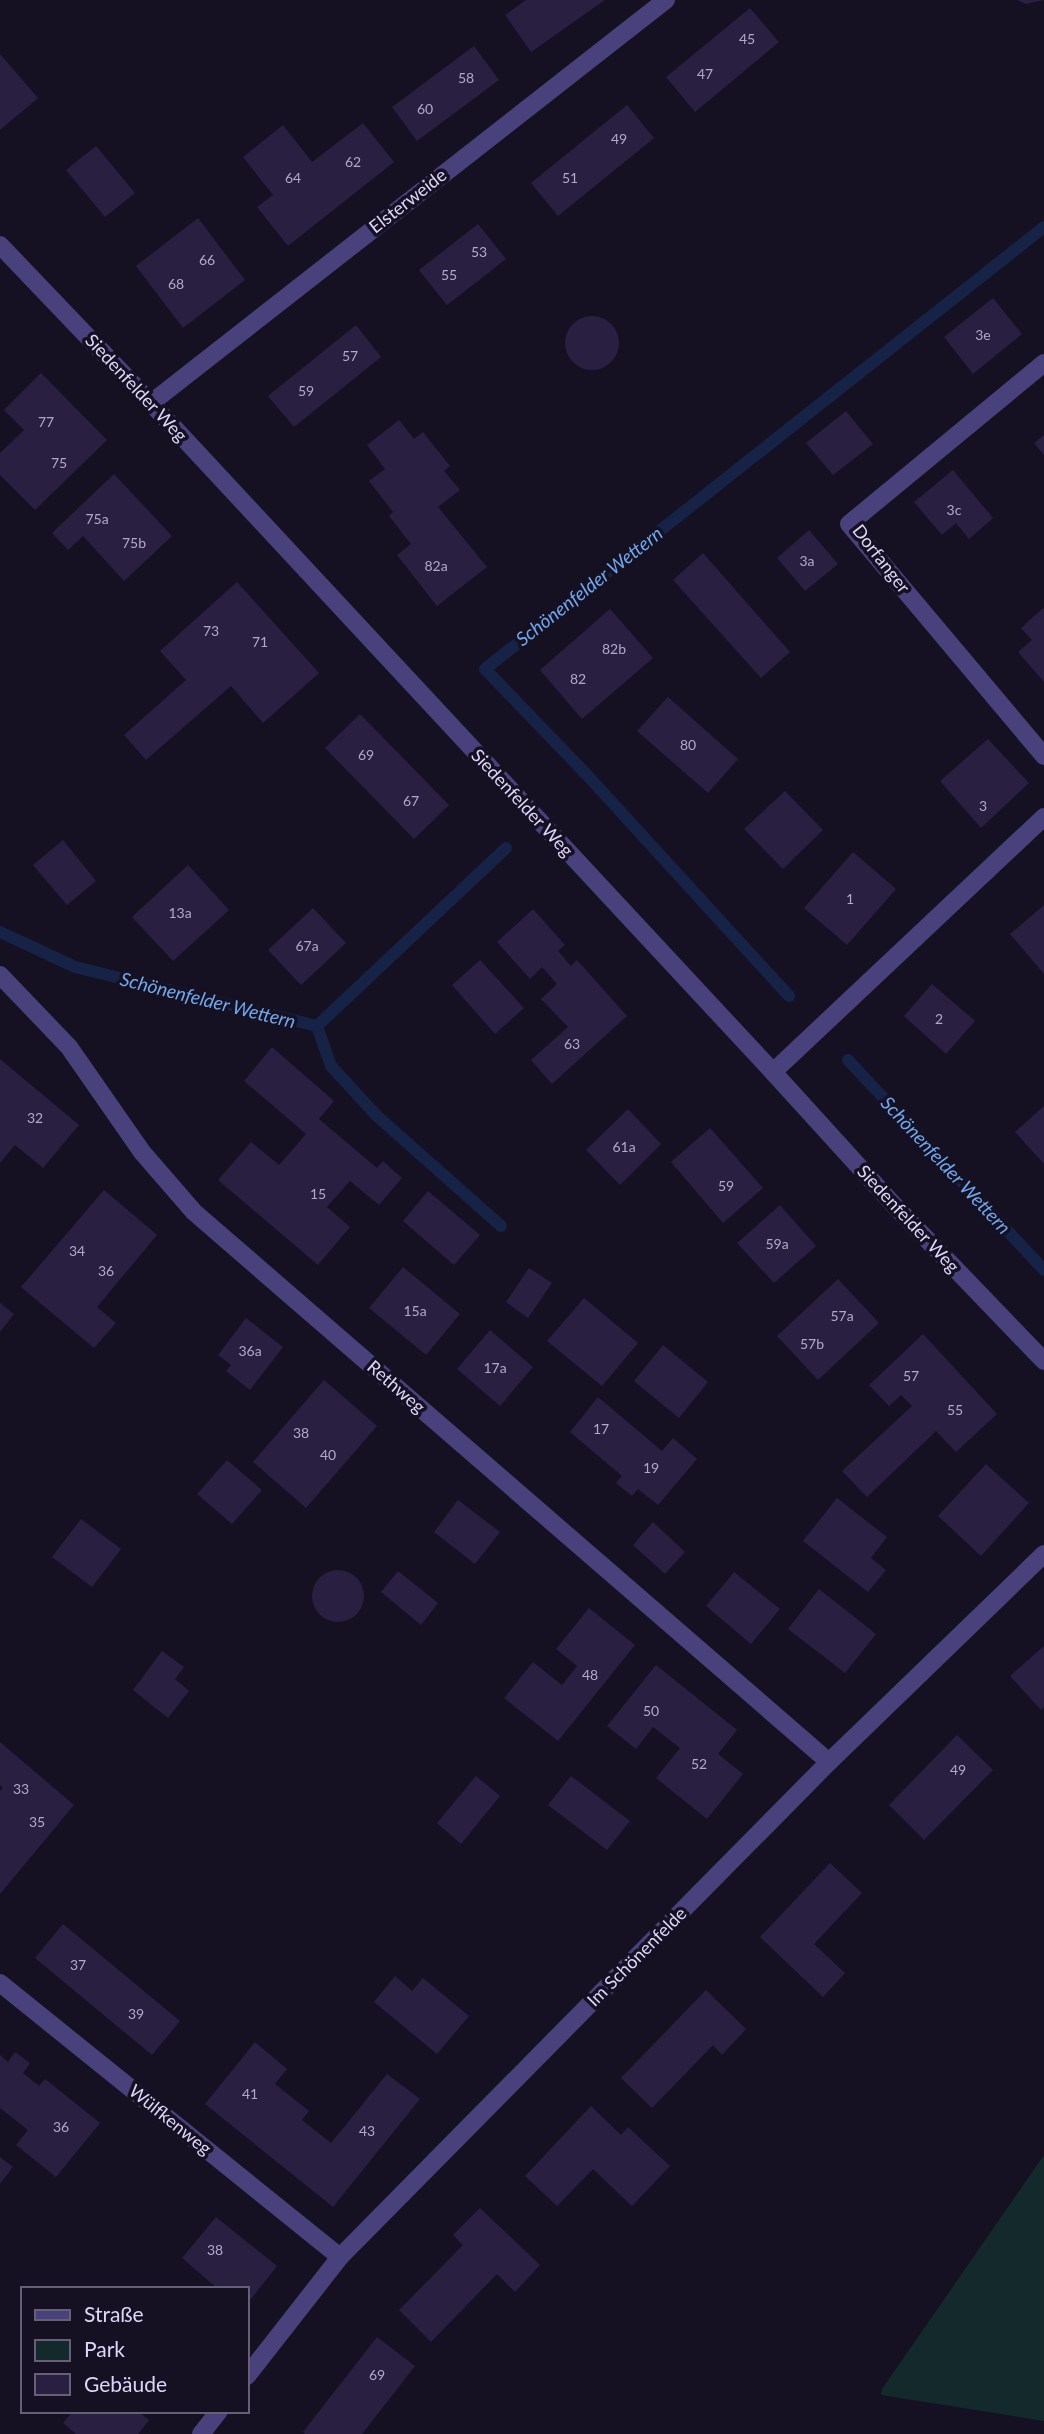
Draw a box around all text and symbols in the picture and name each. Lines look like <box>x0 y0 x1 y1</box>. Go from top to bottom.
house number: 45 <box>739 30 755 47</box>
house number: 47 <box>697 65 713 82</box>
house number: 58 <box>458 69 474 86</box>
house number: 60 <box>417 100 433 117</box>
house number: 49 <box>611 130 627 147</box>
house number: 62 <box>345 153 361 170</box>
street label: Elsterweide <box>364 163 451 237</box>
house number: 64 <box>285 169 301 186</box>
house number: 51 <box>562 169 578 186</box>
house number: 53 <box>471 243 487 260</box>
house number: 66 <box>199 251 215 268</box>
house number: 55 <box>441 266 457 283</box>
house number: 68 <box>168 275 184 292</box>
house number: 3e <box>975 326 991 343</box>
street label: Siedenfelder Weg <box>81 329 192 446</box>
house number: 57 <box>342 347 358 364</box>
house number: 59 <box>298 382 314 399</box>
house number: 77 <box>38 413 54 430</box>
house number: 75 <box>51 454 67 471</box>
house number: 3c <box>947 501 962 518</box>
house number: 75a <box>85 510 109 527</box>
street label: Dorfanger <box>848 520 916 597</box>
water label: Schönenfelder Wettern <box>511 521 667 650</box>
house number: 75b <box>122 534 146 551</box>
house number: 3a <box>799 552 815 569</box>
house number: 82a <box>424 557 448 574</box>
house number: 73 <box>203 622 219 639</box>
house number: 71 <box>252 633 268 650</box>
house number: 82b <box>602 640 626 657</box>
house number: 82 <box>570 670 586 687</box>
house number: 80 <box>680 736 696 753</box>
street label: Siedenfelder Weg <box>467 744 578 861</box>
house number: 69 <box>358 746 374 763</box>
house number: 67 <box>403 792 419 809</box>
house number: 3 <box>979 797 987 814</box>
house number: 1 <box>846 890 854 907</box>
house number: 13a <box>168 904 192 921</box>
house number: 67a <box>295 937 319 954</box>
water label: Schönenfelder Wettern <box>118 967 298 1032</box>
house number: 2 <box>935 1010 943 1027</box>
house number: 63 <box>564 1035 580 1052</box>
water label: Schönenfelder Wettern <box>877 1091 1016 1238</box>
house number: 32 <box>27 1109 43 1126</box>
house number: 61a <box>612 1138 636 1155</box>
street label: Siedenfelder Weg <box>853 1160 964 1277</box>
house number: 59 <box>718 1177 734 1194</box>
house number: 15 <box>310 1185 326 1202</box>
house number: 59a <box>765 1235 789 1252</box>
house number: 34 <box>69 1242 85 1259</box>
house number: 36 <box>98 1262 114 1279</box>
house number: 15a <box>403 1302 427 1319</box>
house number: 57a <box>830 1307 854 1324</box>
house number: 57b <box>800 1335 824 1352</box>
house number: 36a <box>238 1342 262 1359</box>
street label: Rethweg <box>363 1355 430 1417</box>
house number: 17a <box>483 1359 507 1376</box>
house number: 57 <box>903 1367 919 1384</box>
house number: 55 <box>947 1401 963 1418</box>
house number: 17 <box>593 1420 609 1437</box>
house number: 38 <box>293 1424 309 1441</box>
house number: 40 <box>320 1446 336 1463</box>
house number: 19 <box>643 1459 659 1476</box>
house number: 48 <box>582 1666 598 1683</box>
house number: 50 <box>643 1702 659 1719</box>
house number: 52 <box>691 1755 707 1772</box>
house number: 49 <box>950 1761 966 1778</box>
house number: 33 <box>13 1780 29 1797</box>
house number: 35 <box>29 1813 45 1830</box>
street label: Im Schönenfelde <box>582 1902 691 2011</box>
house number: 37 <box>70 1956 86 1973</box>
house number: 39 <box>128 2005 144 2022</box>
street label: Wülfkenweg <box>125 2079 216 2159</box>
house number: 41 <box>242 2085 258 2102</box>
house number: 36 <box>53 2118 69 2135</box>
house number: 43 <box>359 2122 375 2139</box>
house number: 38 <box>207 2241 223 2258</box>
legend <box>21 2287 248 2413</box>
text: Straße <box>84 2301 144 2326</box>
text: Park <box>84 2336 125 2361</box>
house number: 69 <box>369 2366 385 2383</box>
text: Gebäude <box>84 2371 167 2396</box>

